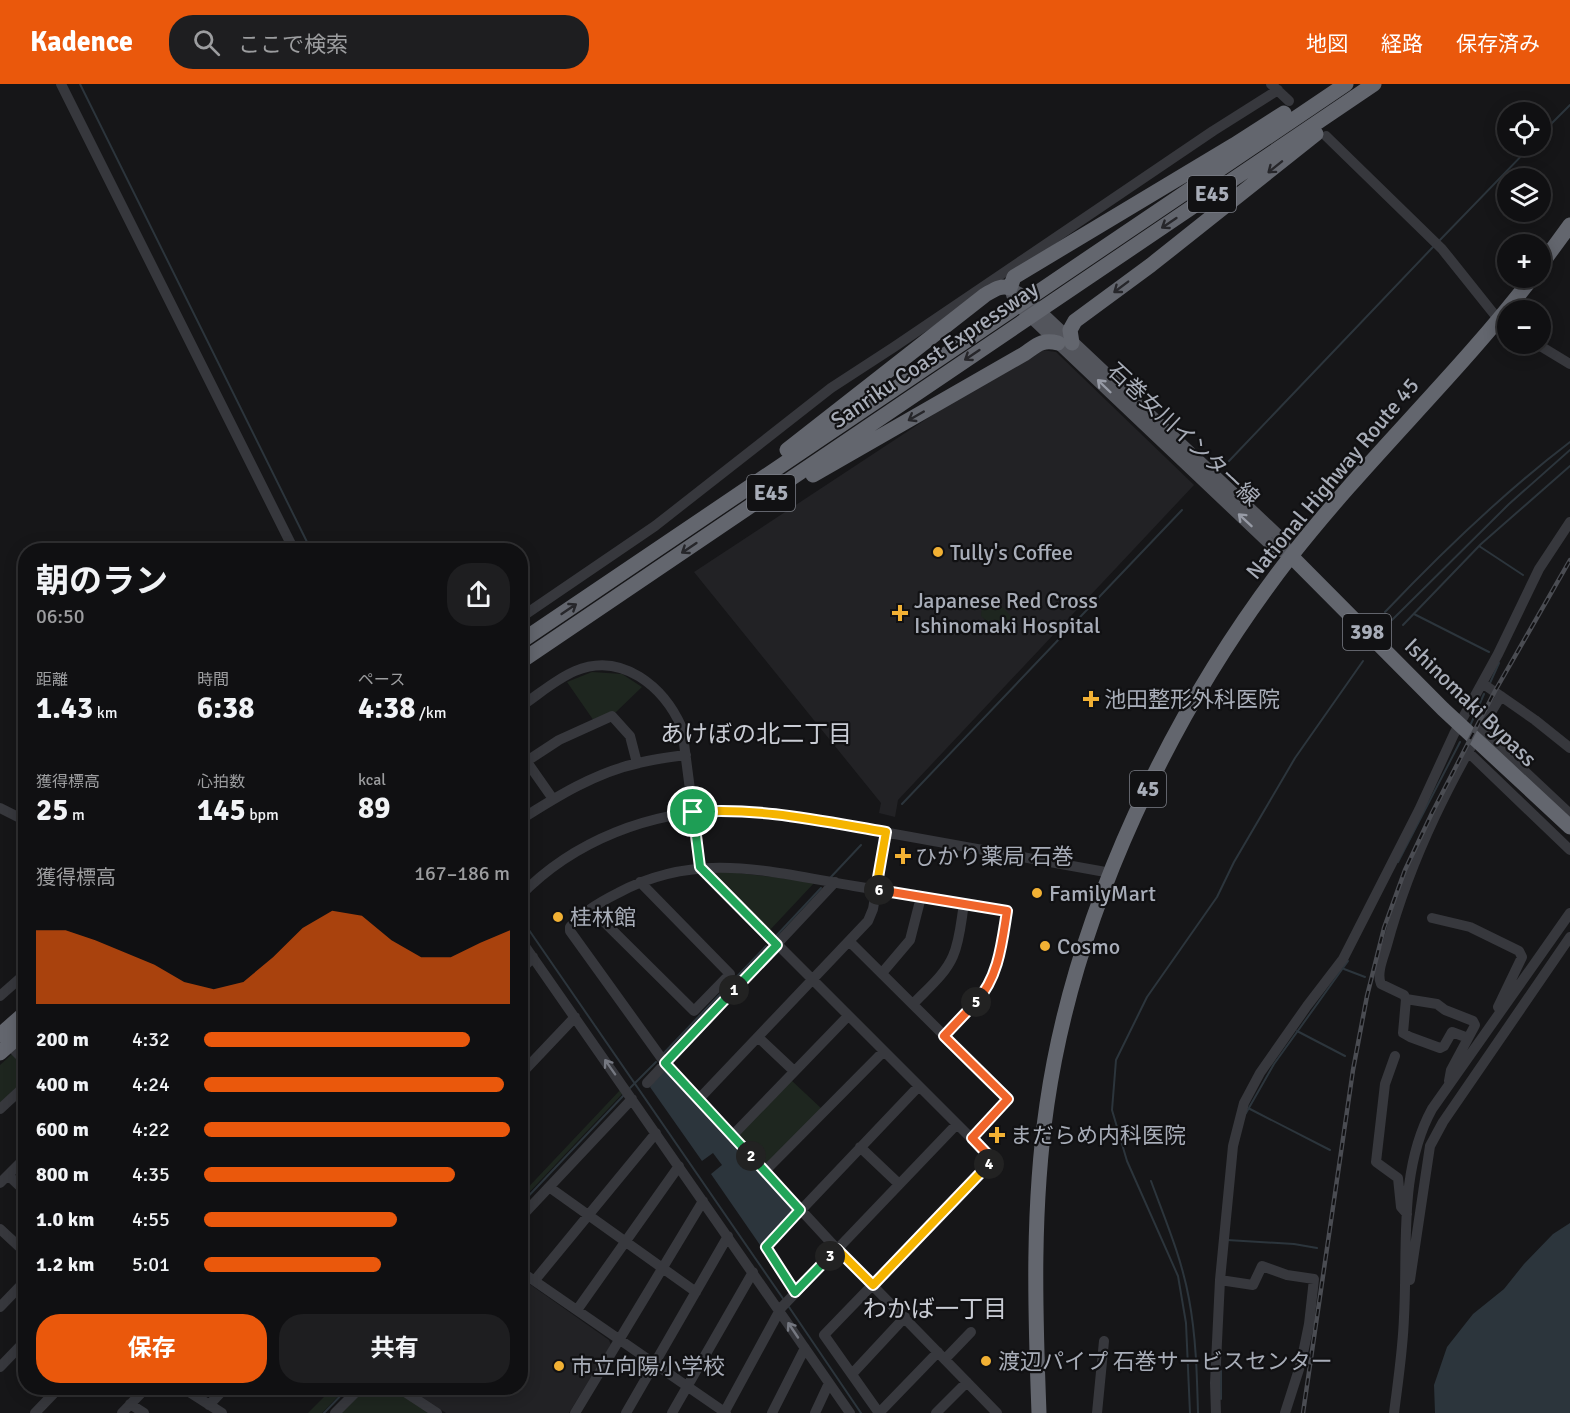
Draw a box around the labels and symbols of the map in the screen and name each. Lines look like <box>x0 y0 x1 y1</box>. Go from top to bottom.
one-way arrow <box>1267 161 1283 174</box>
road number: E45 <box>1188 176 1236 212</box>
one-way arrow <box>1161 217 1178 229</box>
street label: Sanriku Coast Expressway <box>825 275 1044 434</box>
one-way arrow <box>1113 281 1129 293</box>
one-way arrow <box>964 349 981 362</box>
street label: 石巻女川インター線 <box>1102 357 1265 512</box>
street label: National Highway Route 45 <box>1240 372 1425 585</box>
one-way arrow <box>1096 379 1111 394</box>
one-way arrow <box>907 411 925 422</box>
road number: E45 <box>747 475 795 511</box>
one-way arrow <box>1238 514 1253 528</box>
place label: Tully's Coffee <box>950 539 1073 566</box>
one-way arrow <box>682 542 698 554</box>
marker: Tully's Coffee <box>931 545 945 559</box>
place label: Japanese Red Cross Ishinomaki Hospital <box>914 587 1101 639</box>
one-way arrow <box>560 603 577 615</box>
marker: Japanese Red Cross Ishinomaki Hospital <box>891 604 909 622</box>
road number: 398 <box>1343 614 1391 650</box>
street label: Ishinomaki Bypass <box>1399 632 1542 772</box>
place label: 池田整形外科医院 <box>1104 686 1280 713</box>
marker: 池田整形外科医院 <box>1082 690 1100 708</box>
district label: あけぼの北二丁目 <box>660 719 852 749</box>
road number: 45 <box>1130 771 1166 807</box>
pin <box>667 786 718 837</box>
place label: ひかり薬局 石巻 <box>915 843 1074 870</box>
marker: ひかり薬局 石巻 <box>896 849 910 863</box>
pin: 6 <box>864 875 894 905</box>
place label: FamilyMart <box>1049 880 1156 907</box>
marker: FamilyMart <box>1030 886 1044 900</box>
place label: 桂林館 <box>570 904 636 931</box>
marker: 桂林館 <box>551 910 565 924</box>
place label: Cosmo <box>1057 933 1120 960</box>
marker: Cosmo <box>1038 939 1052 953</box>
pin: 1 <box>719 975 749 1005</box>
pin: 5 <box>961 987 991 1017</box>
one-way arrow <box>604 1059 616 1075</box>
place label: まだらめ内科医院 <box>1010 1122 1186 1149</box>
marker: まだらめ内科医院 <box>988 1126 1006 1144</box>
pin: 2 <box>736 1141 766 1171</box>
pin: 4 <box>974 1149 1004 1179</box>
pin: 3 <box>815 1241 845 1271</box>
district label: わかば一丁目 <box>863 1294 1007 1324</box>
one-way arrow <box>787 1323 799 1339</box>
place label: 渡辺パイプ 石巻サービスセンター <box>998 1348 1333 1375</box>
place label: 市立向陽小学校 <box>571 1353 725 1380</box>
marker: 渡辺パイプ 石巻サービスセンター <box>979 1354 993 1368</box>
marker: 市立向陽小学校 <box>552 1359 566 1373</box>

